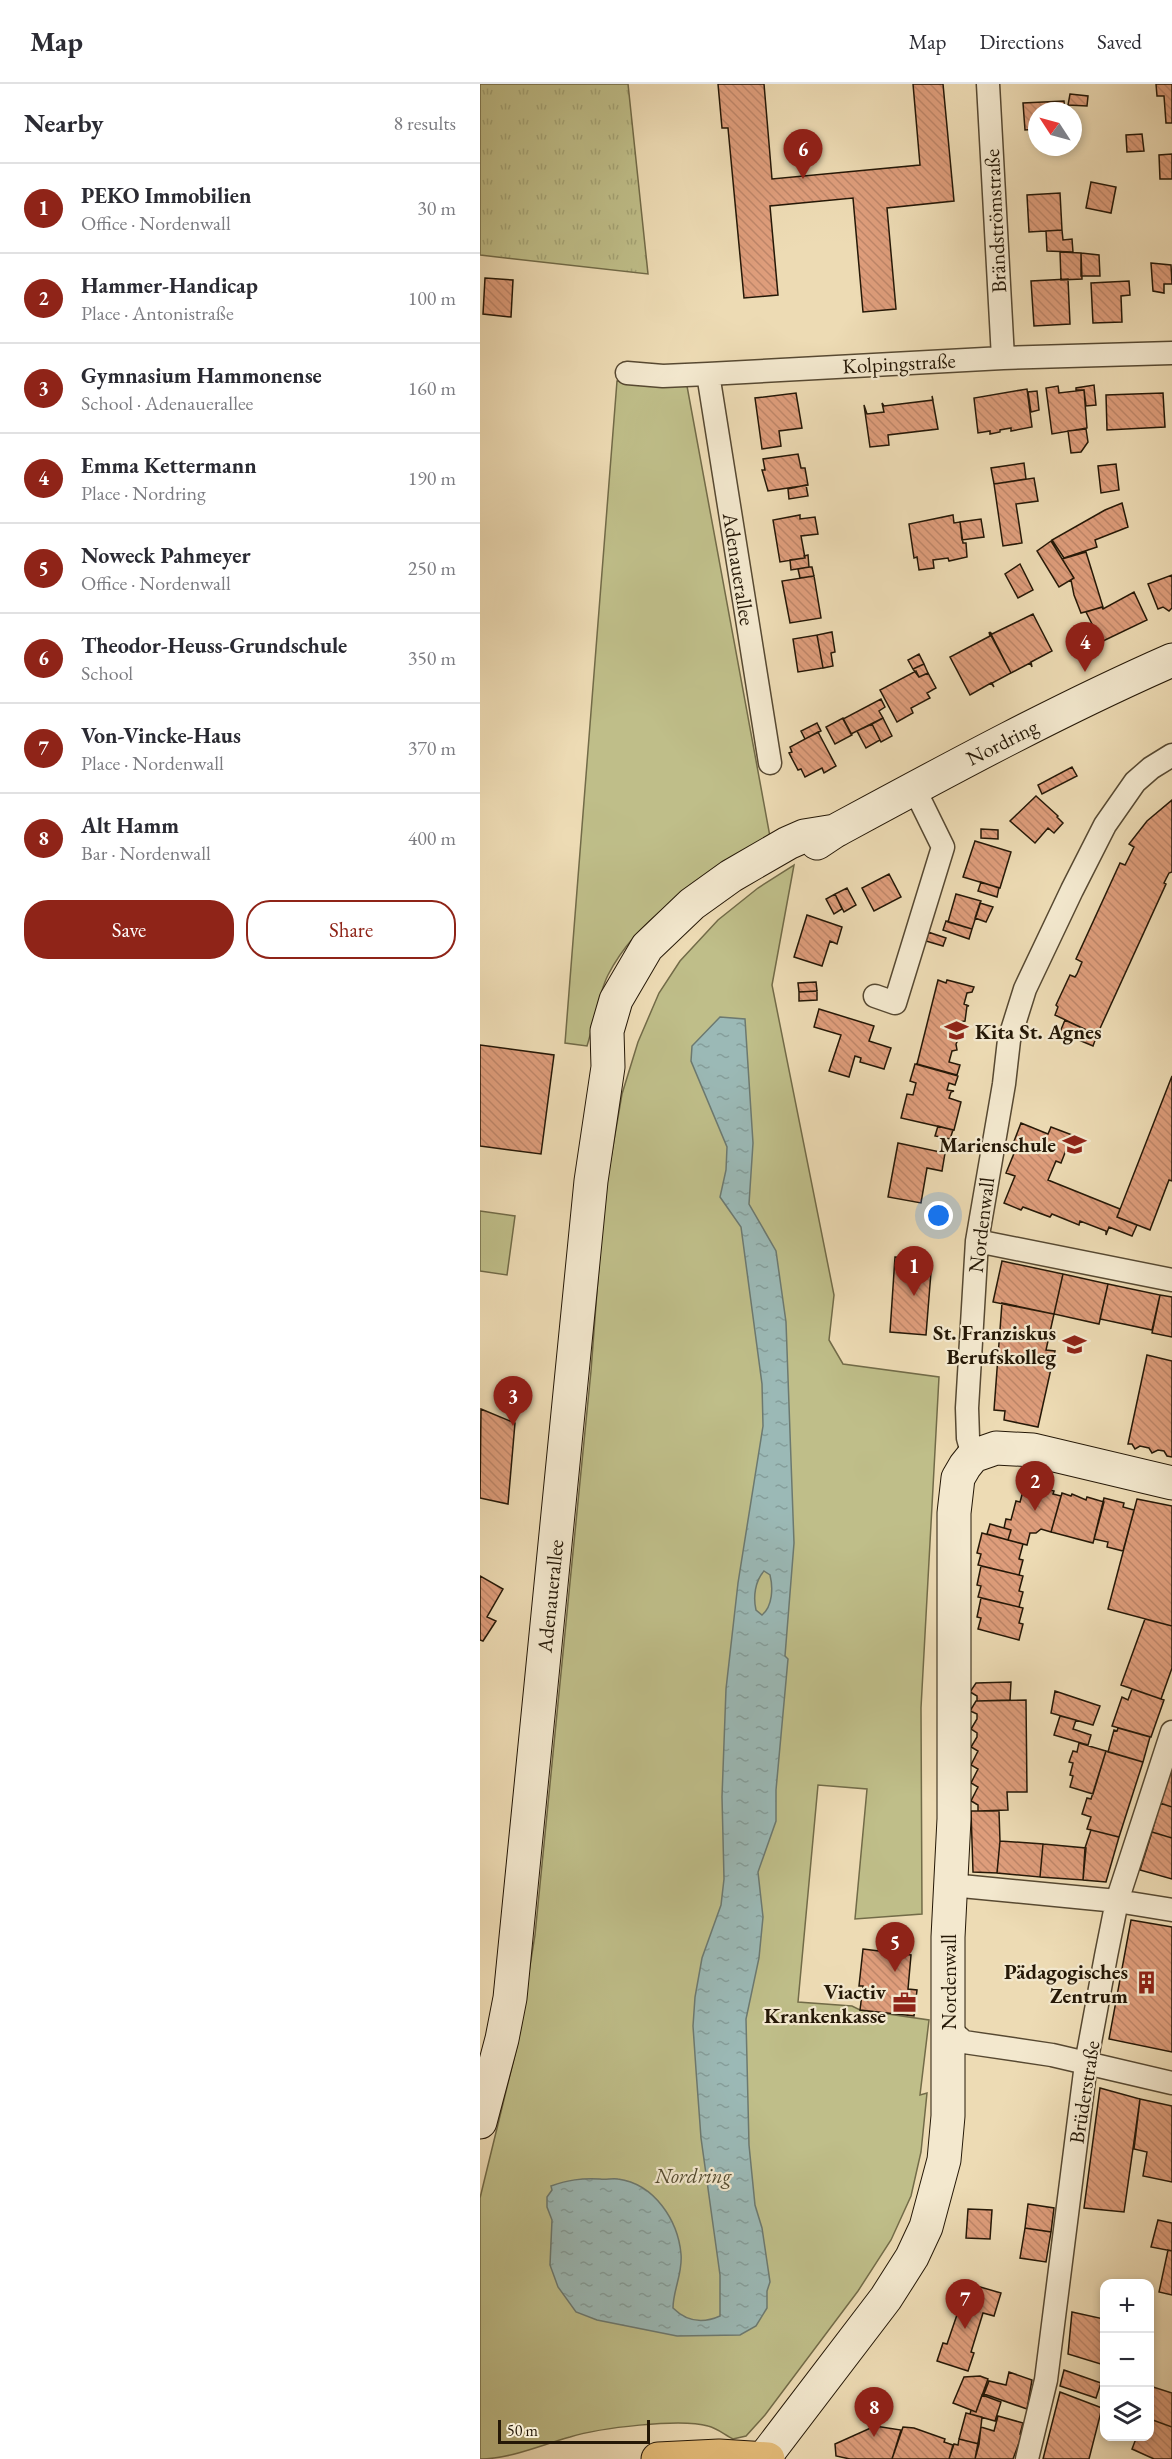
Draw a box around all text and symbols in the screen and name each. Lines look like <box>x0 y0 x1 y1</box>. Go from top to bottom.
text: Map <box>30 23 83 59</box>
text: Map <box>909 28 946 55</box>
text: Directions <box>979 28 1064 55</box>
text: Saved <box>1097 28 1142 55</box>
north arrow <box>1028 102 1082 156</box>
text: Nearby <box>24 106 104 140</box>
text: 8 results <box>393 110 456 136</box>
pin: 6 <box>784 130 822 179</box>
street label: Brändströmstraße <box>978 148 1012 294</box>
text: PEKO Immobilien <box>81 181 251 210</box>
text: 1 <box>38 195 49 221</box>
text: 30 m <box>417 195 456 221</box>
text: Office · Nordenwall <box>81 210 231 236</box>
text: Hammer-Handicap <box>81 271 258 300</box>
text: 2 <box>38 285 49 311</box>
text: 100 m <box>408 285 456 311</box>
text: Place · Antonistraße <box>81 300 234 326</box>
street label: Kolpingstraße <box>842 347 956 379</box>
text: Gymnasium Hammonense <box>81 361 322 390</box>
text: 3 <box>38 375 49 401</box>
text: 160 m <box>408 375 456 401</box>
text: School · Adenauerallee <box>81 390 253 416</box>
text: Emma Kettermann <box>81 451 257 480</box>
text: 4 <box>38 465 49 491</box>
text: 190 m <box>408 465 456 491</box>
text: Place · Nordring <box>81 480 206 506</box>
street label: Adenauerallee <box>717 510 761 627</box>
text: Noweck Pahmeyer <box>81 541 251 570</box>
text: 5 <box>38 555 49 581</box>
text: 250 m <box>408 555 456 581</box>
text: Office · Nordenwall <box>81 570 231 596</box>
pin: 4 <box>1066 622 1104 672</box>
text: Theodor-Heuss-Grundschule <box>81 631 347 660</box>
text: 6 <box>38 645 49 671</box>
text: 350 m <box>408 645 456 671</box>
text: School <box>81 660 133 686</box>
street label: Nordring <box>962 712 1043 772</box>
text: Von-Vincke-Haus <box>81 721 241 750</box>
text: 7 <box>38 735 49 761</box>
text: 370 m <box>408 735 456 761</box>
text: Place · Nordenwall <box>81 750 224 776</box>
text: Alt Hamm <box>81 811 179 840</box>
text: 8 <box>38 825 49 851</box>
text: 400 m <box>408 825 456 851</box>
text: Bar · Nordenwall <box>81 840 211 866</box>
button: Save <box>24 900 234 959</box>
button: Share <box>246 900 456 959</box>
school or university icon: Kita St. Agnes <box>944 1018 970 1044</box>
place label: Kita St. Agnes <box>975 1018 1102 1045</box>
place label: Marienschule <box>939 1131 1056 1158</box>
school or university icon: Marienschule <box>1061 1131 1087 1157</box>
street label: Nordenwall <box>962 1176 1000 1274</box>
your location <box>924 1201 953 1230</box>
pin: 1 <box>894 1246 934 1296</box>
place label: St. Franziskus Berufskolleg <box>933 1319 1056 1370</box>
school or university icon: St. Franziskus Berufskolleg <box>1061 1331 1087 1357</box>
pin: 3 <box>494 1376 532 1426</box>
pin: 2 <box>1016 1462 1054 1511</box>
street label: Adenauerallee <box>531 1538 569 1655</box>
pin: 5 <box>876 1922 914 1972</box>
street label: Nordenwall <box>935 1934 962 2030</box>
place label: Pädagogisches Zentrum <box>1004 1958 1128 2009</box>
building icon: Pädagogisches Zentrum <box>1133 1970 1159 1996</box>
place label: Viactiv Krankenkasse <box>764 1978 887 2029</box>
office icon: Viactiv Krankenkasse <box>891 1990 917 2016</box>
street label: Brüderstraße <box>1063 2039 1105 2145</box>
park label: Nordring <box>654 2162 733 2189</box>
map controls <box>1100 2279 1154 2441</box>
button: + <box>1100 2279 1154 2333</box>
pin: 7 <box>946 2280 984 2329</box>
button: − <box>1100 2333 1154 2387</box>
button: layers <box>1100 2387 1154 2441</box>
pin: 8 <box>854 2388 894 2437</box>
scale bar <box>498 2417 650 2444</box>
text: 50 m <box>507 2420 538 2441</box>

